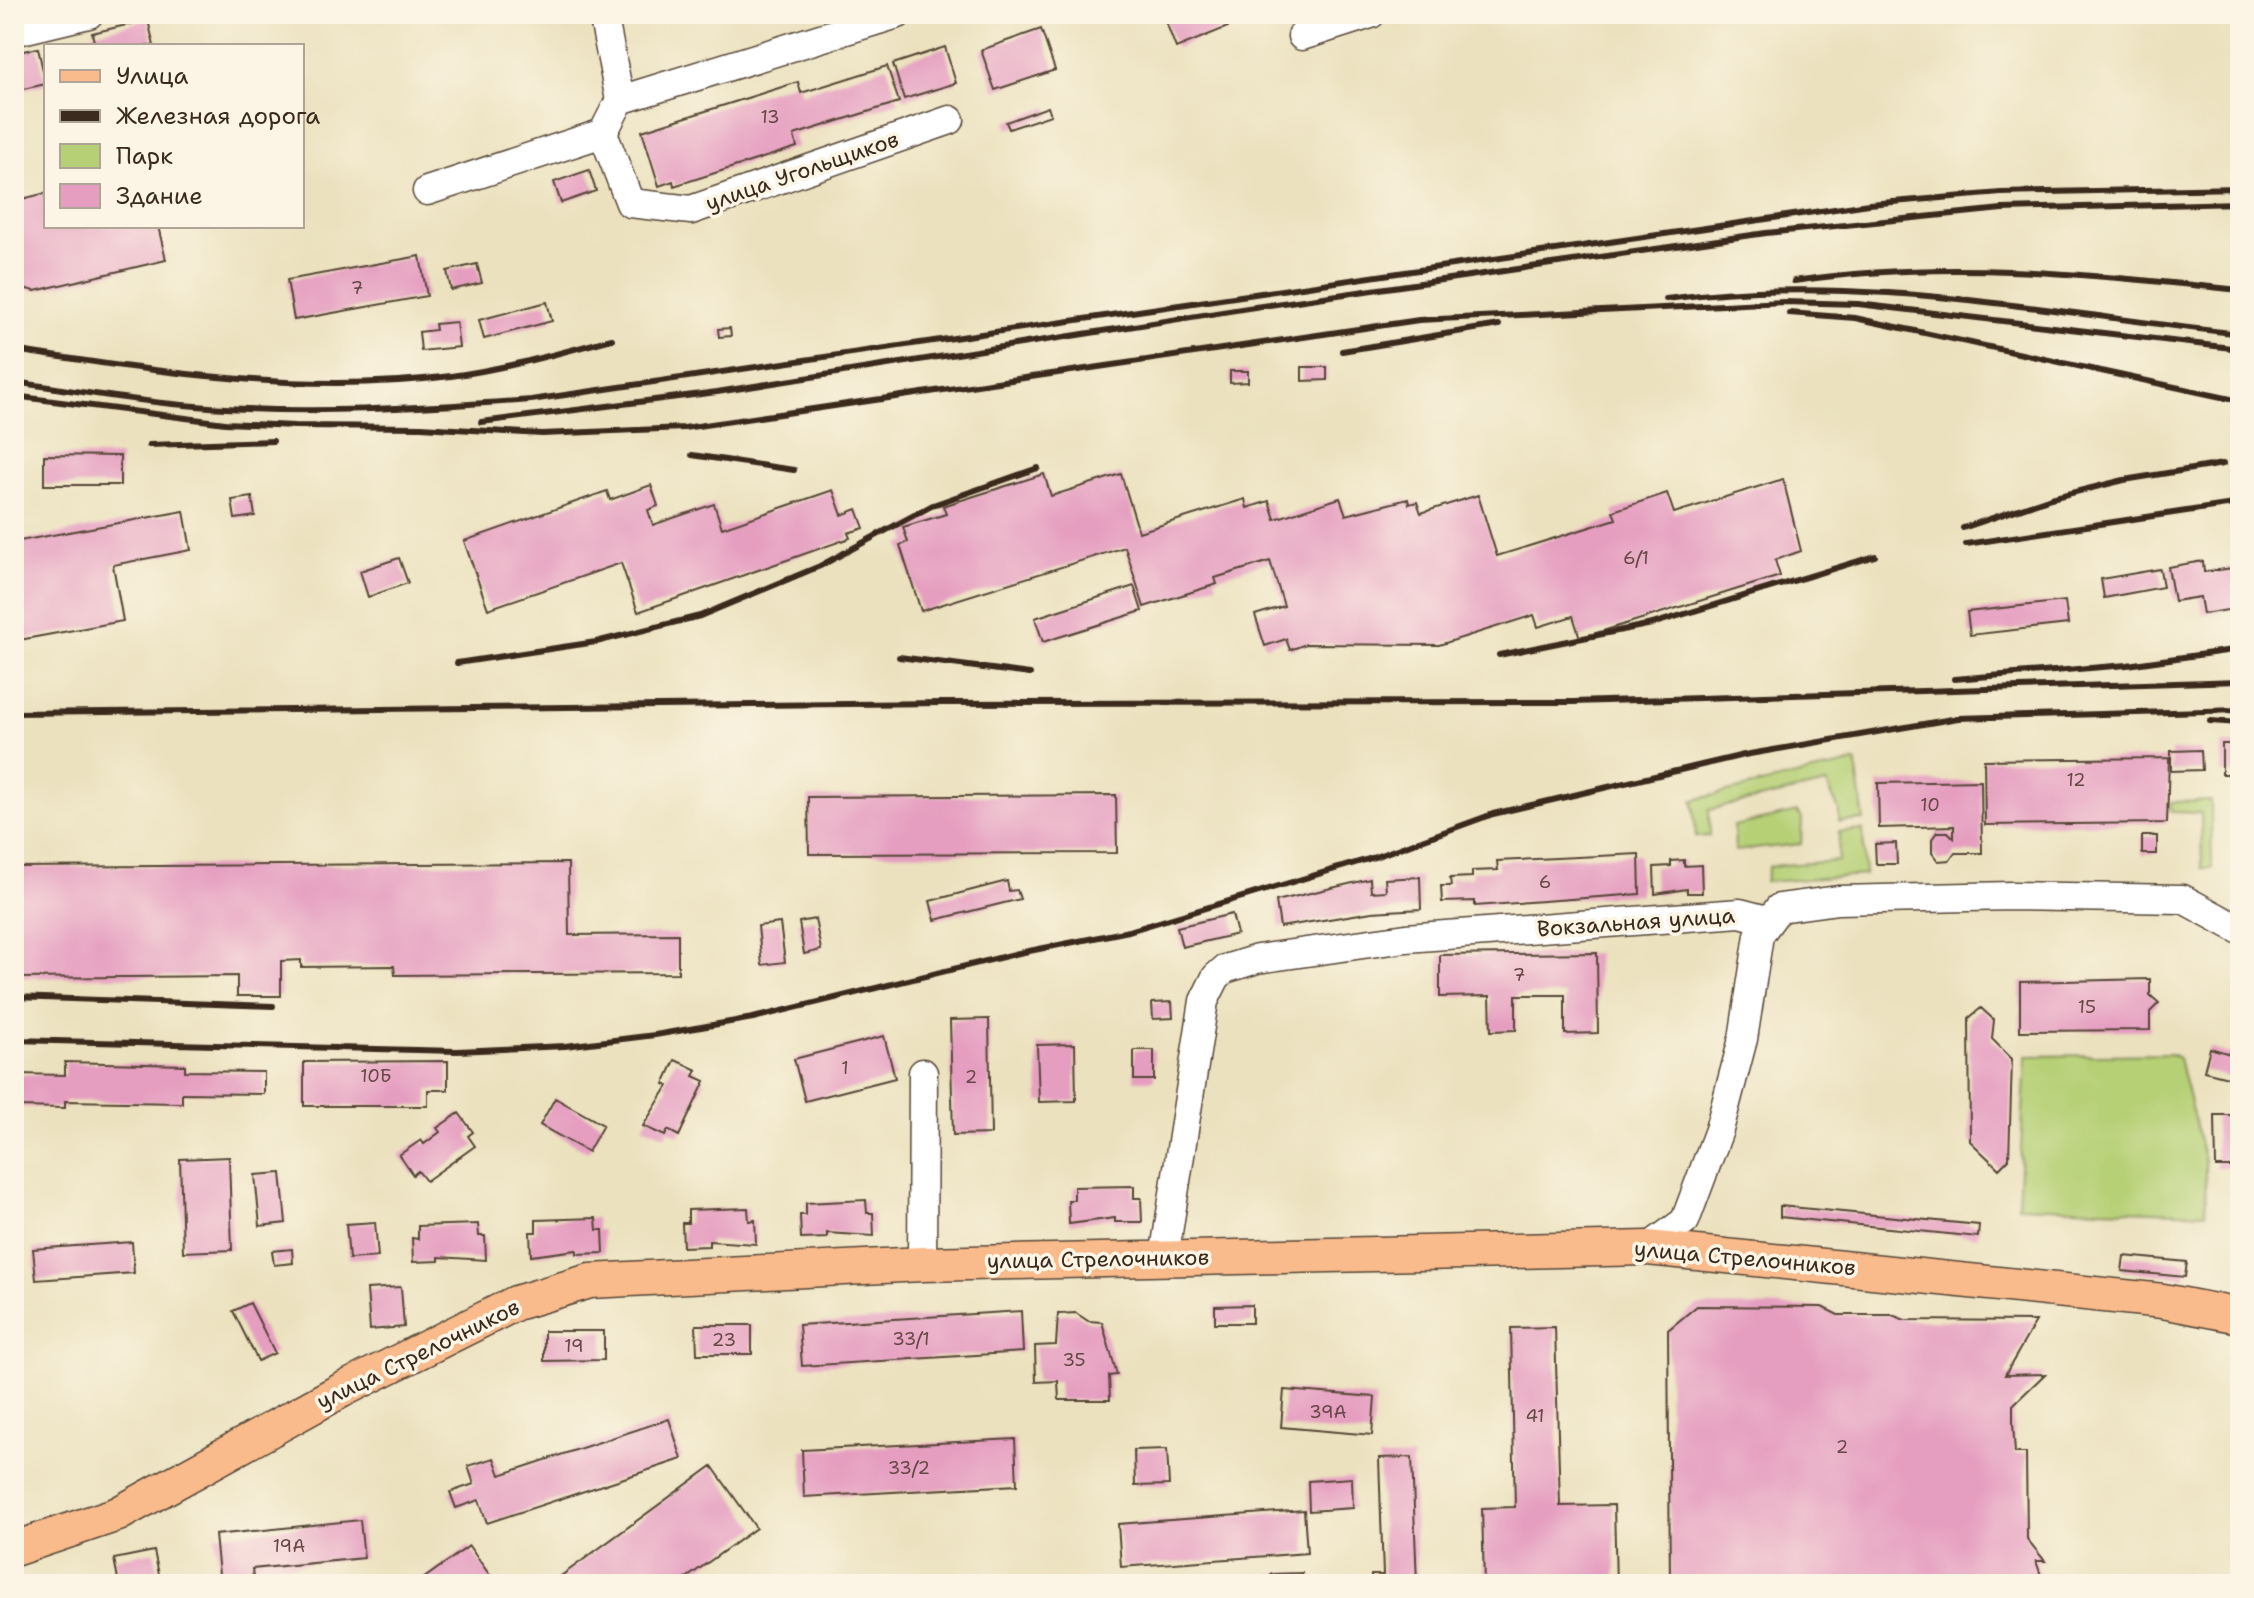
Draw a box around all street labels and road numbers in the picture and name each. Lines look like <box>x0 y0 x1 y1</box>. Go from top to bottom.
street label: улица Угольщиков <box>702 124 902 218</box>
street label: Вокзальная улица <box>1536 901 1736 943</box>
street label: улица Стрелочников <box>1633 1234 1857 1282</box>
street label: улица Стрелочников <box>987 1243 1209 1275</box>
street label: улица Стрелочников <box>312 1292 524 1416</box>

